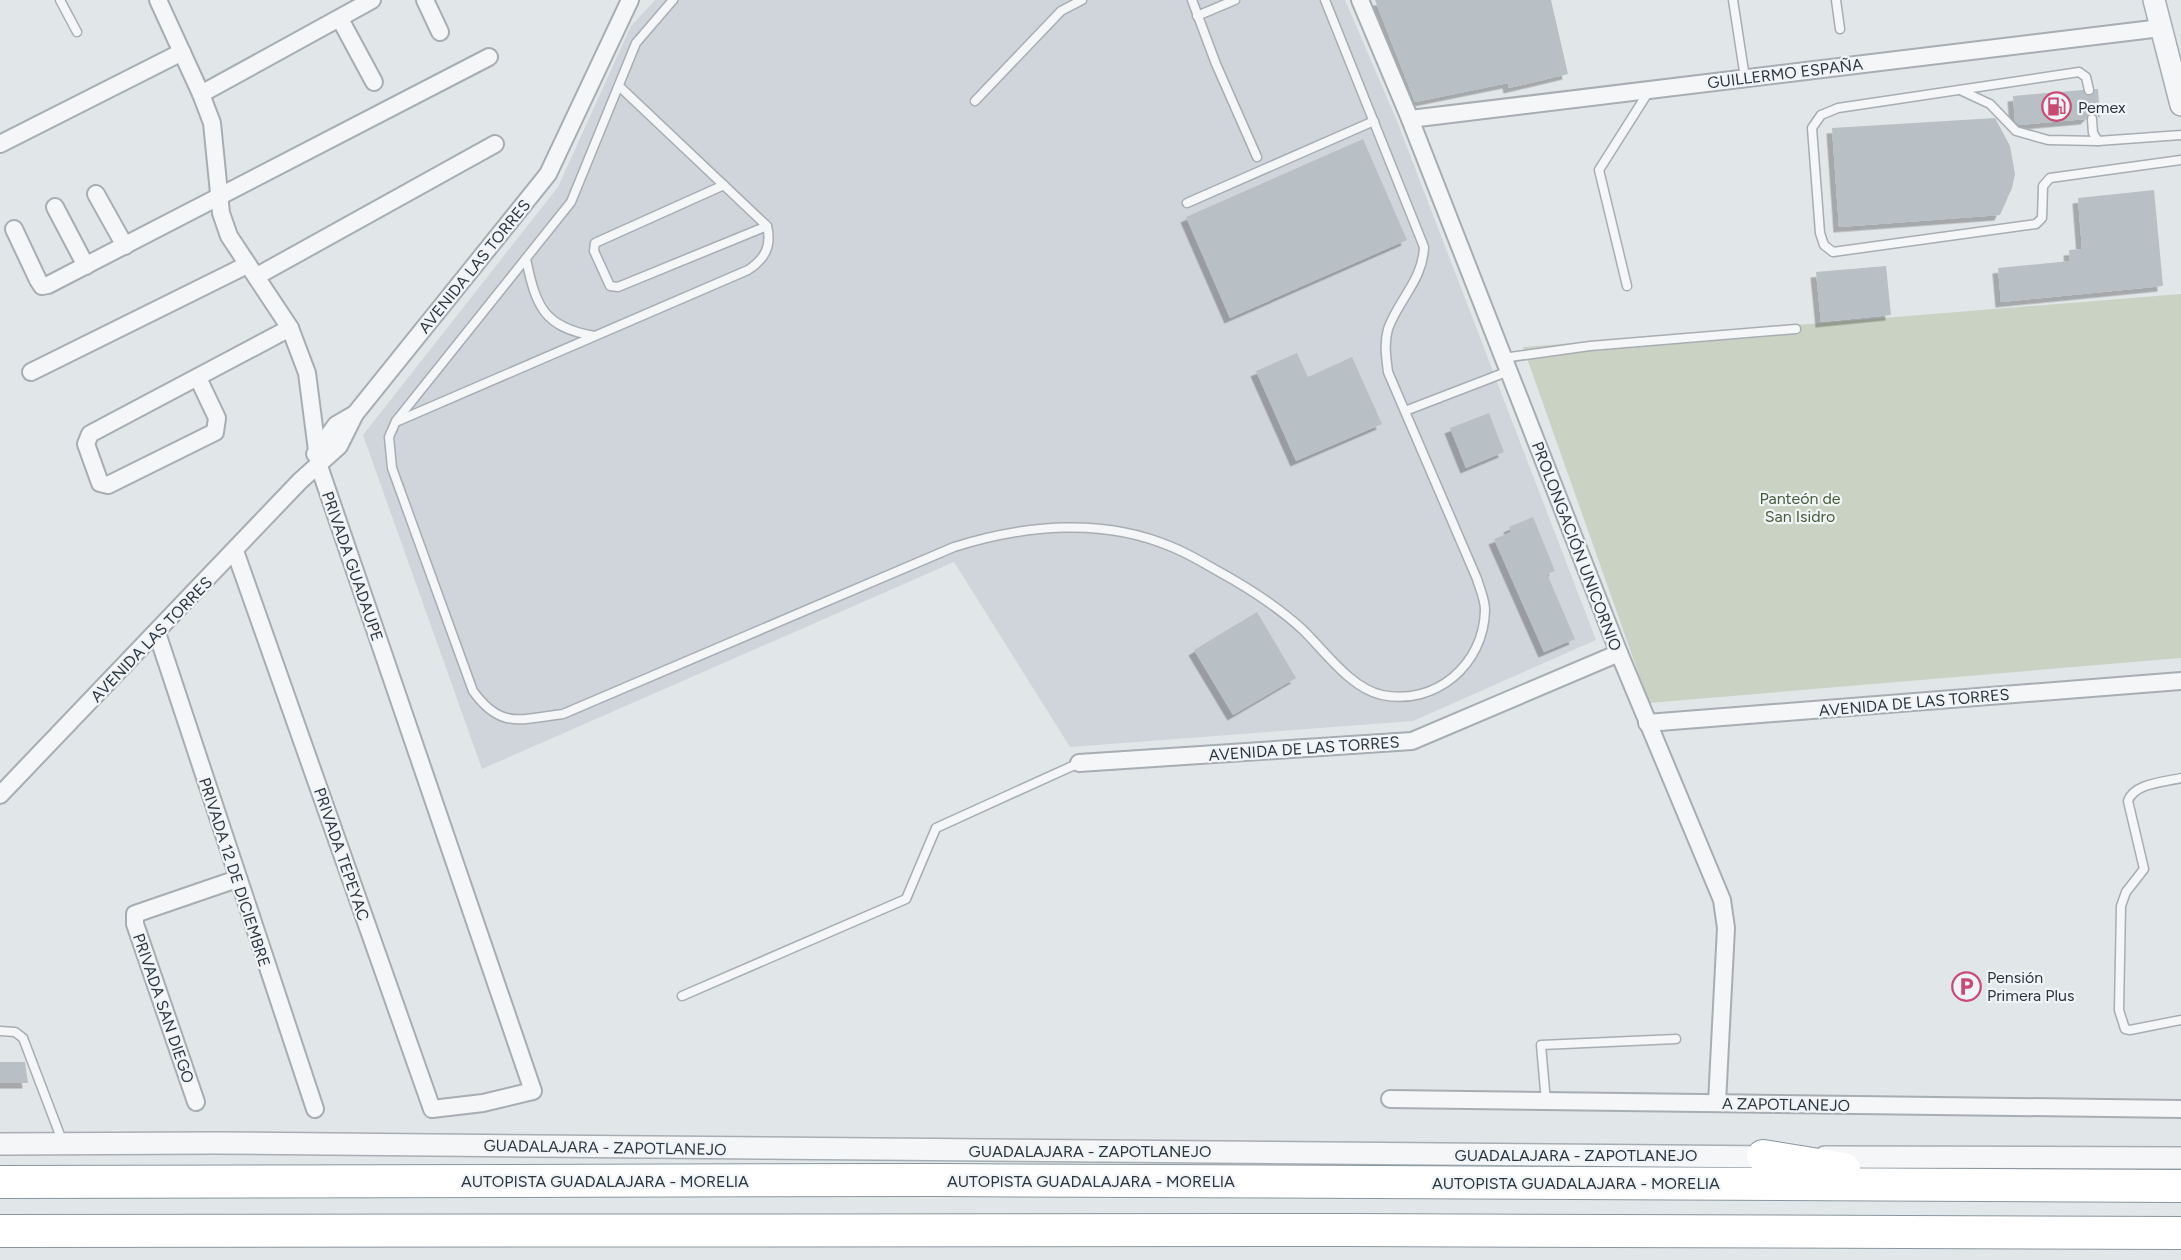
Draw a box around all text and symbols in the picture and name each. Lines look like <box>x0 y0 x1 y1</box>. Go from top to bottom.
street label: GUILLERMO ESPAÑA <box>1706 55 1864 92</box>
fuel station icon: Pemex <box>2041 91 2073 123</box>
place label: Pemex <box>2078 98 2126 117</box>
street label: AVENIDA LAS TORRES <box>415 195 534 337</box>
street label: PROLONGACIÓN UNICORNIO <box>1528 439 1625 654</box>
street label: PRIVADA GUADAUPE <box>318 489 387 643</box>
park label: Panteón de San Isidro <box>1759 489 1841 526</box>
street label: AVENIDA LAS TORRES <box>87 573 216 706</box>
street label: AVENIDA DE LAS TORRES <box>1818 685 2010 720</box>
street label: AVENIDA DE LAS TORRES <box>1208 732 1400 765</box>
street label: PRIVADA 12 DE DICIEMBRE <box>195 775 274 969</box>
street label: PRIVADA TEPEYAC <box>310 785 373 923</box>
street label: PRIVADA SAN DIEGO <box>129 931 198 1085</box>
place label: Pensión Primera Plus <box>1987 968 2074 1005</box>
parking icon: Pensión Primera Plus <box>1950 970 1982 1002</box>
street label: A ZAPOTLANEJO <box>1722 1094 1850 1115</box>
street label: GUADALAJARA - ZAPOTLANEJO <box>483 1136 727 1159</box>
street label: GUADALAJARA - ZAPOTLANEJO <box>969 1142 1211 1161</box>
street label: GUADALAJARA - ZAPOTLANEJO <box>1455 1146 1697 1165</box>
street label: AUTOPISTA GUADALAJARA - MORELIA <box>461 1172 749 1191</box>
street label: AUTOPISTA GUADALAJARA - MORELIA <box>947 1172 1235 1191</box>
street label: AUTOPISTA GUADALAJARA - MORELIA <box>1432 1174 1720 1193</box>

